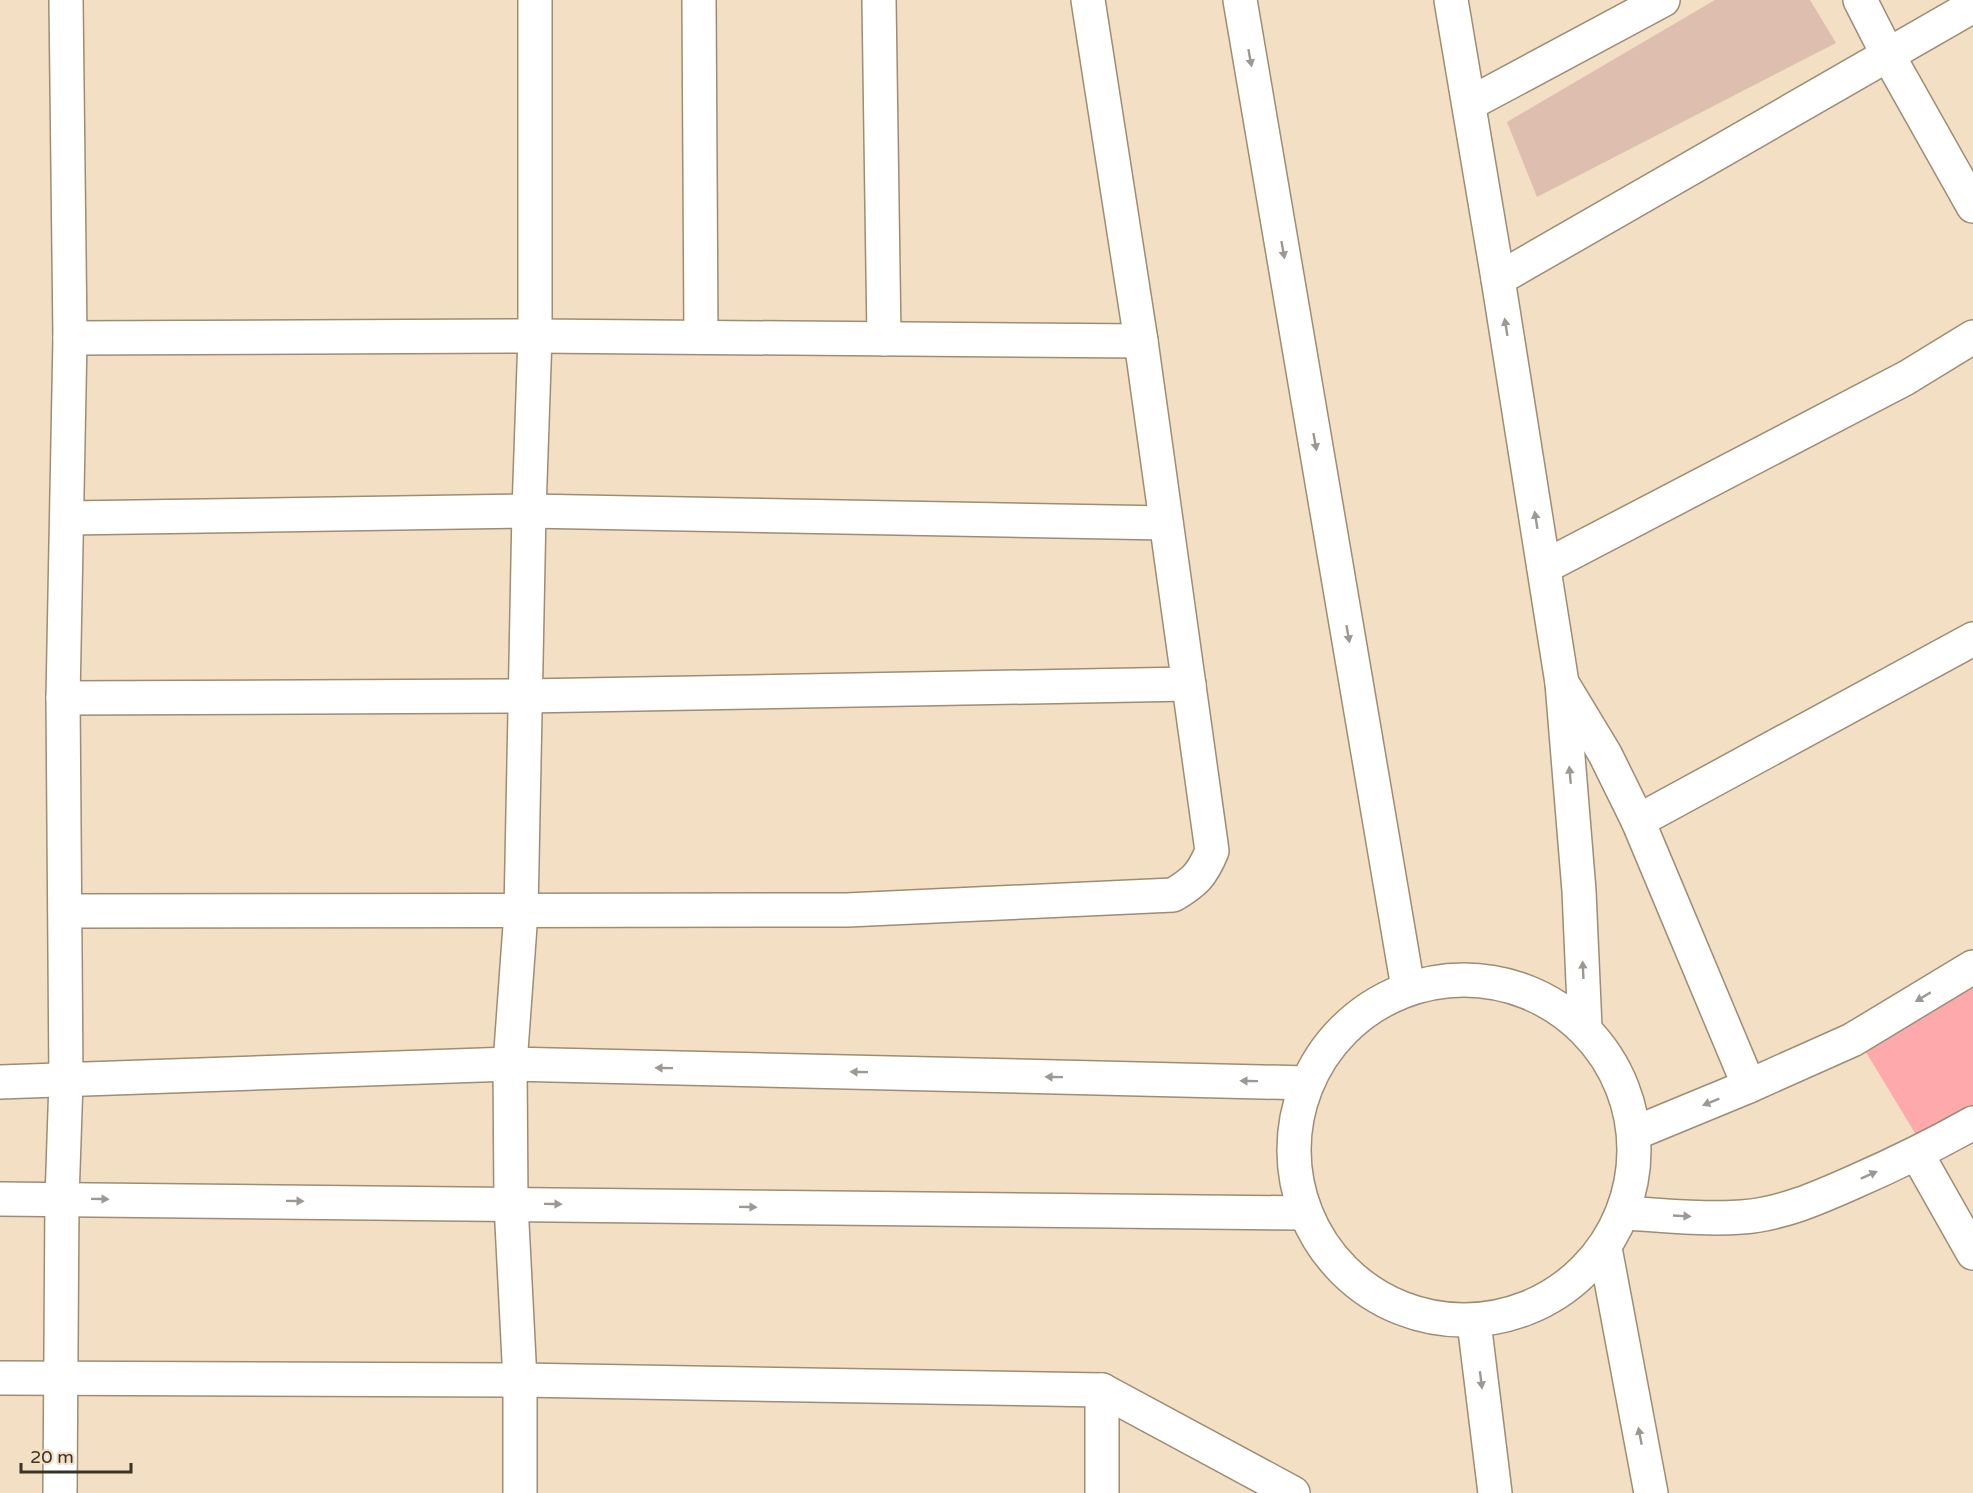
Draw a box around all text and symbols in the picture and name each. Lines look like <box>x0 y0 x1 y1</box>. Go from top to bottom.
one-way arrow <box>1246 48 1255 67</box>
one-way arrow <box>1278 241 1287 260</box>
one-way arrow <box>1501 317 1510 336</box>
one-way arrow <box>1311 433 1320 452</box>
one-way arrow <box>1532 510 1541 529</box>
one-way arrow <box>1344 625 1353 644</box>
one-way arrow <box>1565 766 1575 785</box>
one-way arrow <box>1578 960 1587 979</box>
one-way arrow <box>1915 992 1931 1003</box>
one-way arrow <box>654 1063 673 1072</box>
one-way arrow <box>849 1067 868 1077</box>
one-way arrow <box>1044 1072 1063 1081</box>
one-way arrow <box>1239 1077 1258 1086</box>
one-way arrow <box>1701 1097 1719 1107</box>
one-way arrow <box>1861 1170 1879 1180</box>
one-way arrow <box>91 1194 110 1204</box>
one-way arrow <box>286 1197 305 1206</box>
one-way arrow <box>544 1199 563 1209</box>
one-way arrow <box>739 1202 758 1211</box>
one-way arrow <box>1672 1212 1691 1221</box>
one-way arrow <box>1476 1370 1486 1389</box>
one-way arrow <box>1635 1426 1644 1445</box>
scale bar <box>21 1436 130 1474</box>
text: 20 m <box>30 1446 74 1468</box>

